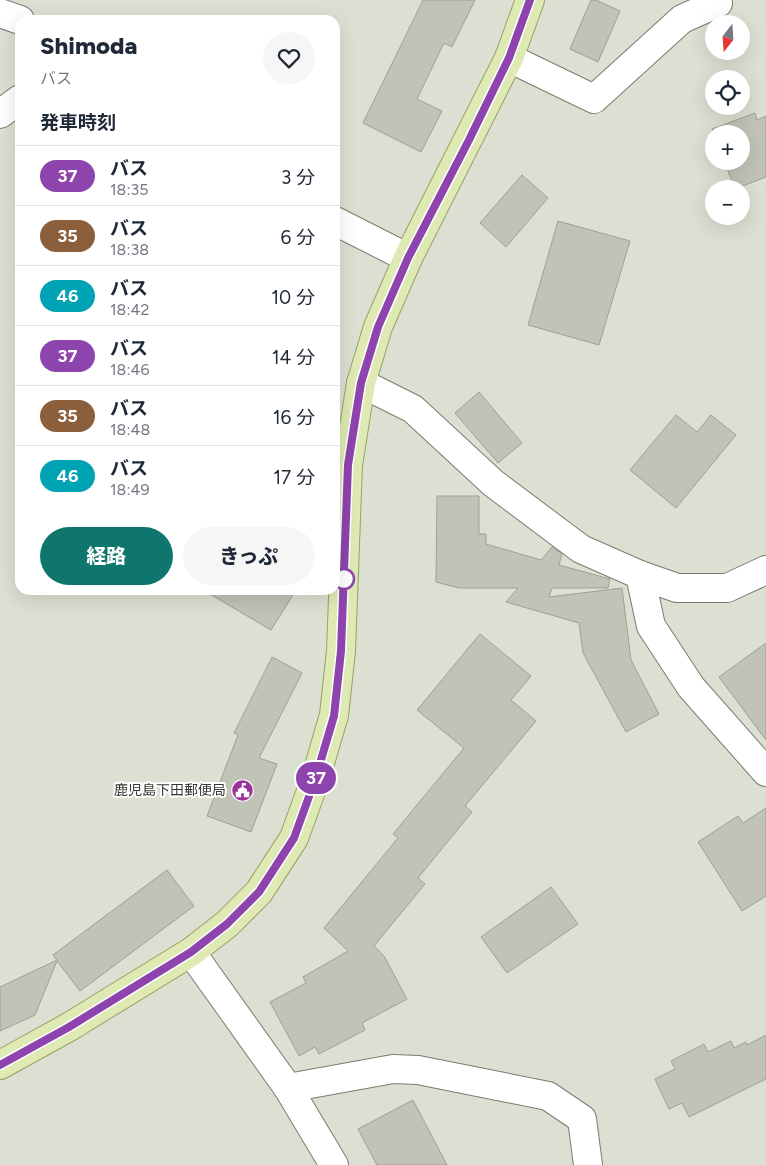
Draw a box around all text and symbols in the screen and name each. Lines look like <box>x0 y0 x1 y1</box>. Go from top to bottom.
north arrow <box>705 15 750 60</box>
map controls <box>705 15 750 225</box>
text: Shimoda <box>40 31 137 60</box>
button: heart <box>263 32 315 84</box>
text: バス <box>40 69 72 88</box>
button: locate <box>705 70 750 115</box>
text: 発車時刻 <box>40 111 116 134</box>
button: + <box>705 125 750 170</box>
text: バス <box>110 157 148 180</box>
text: 37 <box>57 165 78 187</box>
text: 3 分 <box>281 166 315 189</box>
text: 18:35 <box>110 180 148 199</box>
button: − <box>705 180 750 225</box>
text: バス <box>110 217 148 240</box>
text: 35 <box>57 225 78 247</box>
text: 6 分 <box>281 226 315 249</box>
text: 18:38 <box>110 240 149 259</box>
text: バス <box>110 277 148 300</box>
text: 46 <box>57 285 78 307</box>
text: 10 分 <box>271 286 315 309</box>
text: 18:42 <box>110 300 149 319</box>
text: バス <box>110 337 148 360</box>
text: 37 <box>57 345 78 367</box>
text: 14 分 <box>272 346 315 369</box>
text: 18:46 <box>110 360 149 379</box>
text: バス <box>110 397 148 420</box>
text: 35 <box>57 405 78 427</box>
text: 16 分 <box>273 406 315 429</box>
text: 18:48 <box>110 420 150 439</box>
text: バス <box>110 457 148 480</box>
text: 46 <box>57 465 78 487</box>
text: 17 分 <box>273 466 315 489</box>
text: 18:49 <box>110 480 149 499</box>
button: 経路 <box>40 527 173 585</box>
button: きっぷ <box>183 527 315 585</box>
unlabelled marker <box>333 568 355 590</box>
line badge: 37 <box>294 762 338 794</box>
text: 37 <box>306 767 326 789</box>
public building icon: 鹿児島下田郵便局 <box>230 778 254 802</box>
place label: 鹿児島下田郵便局 <box>114 782 226 799</box>

